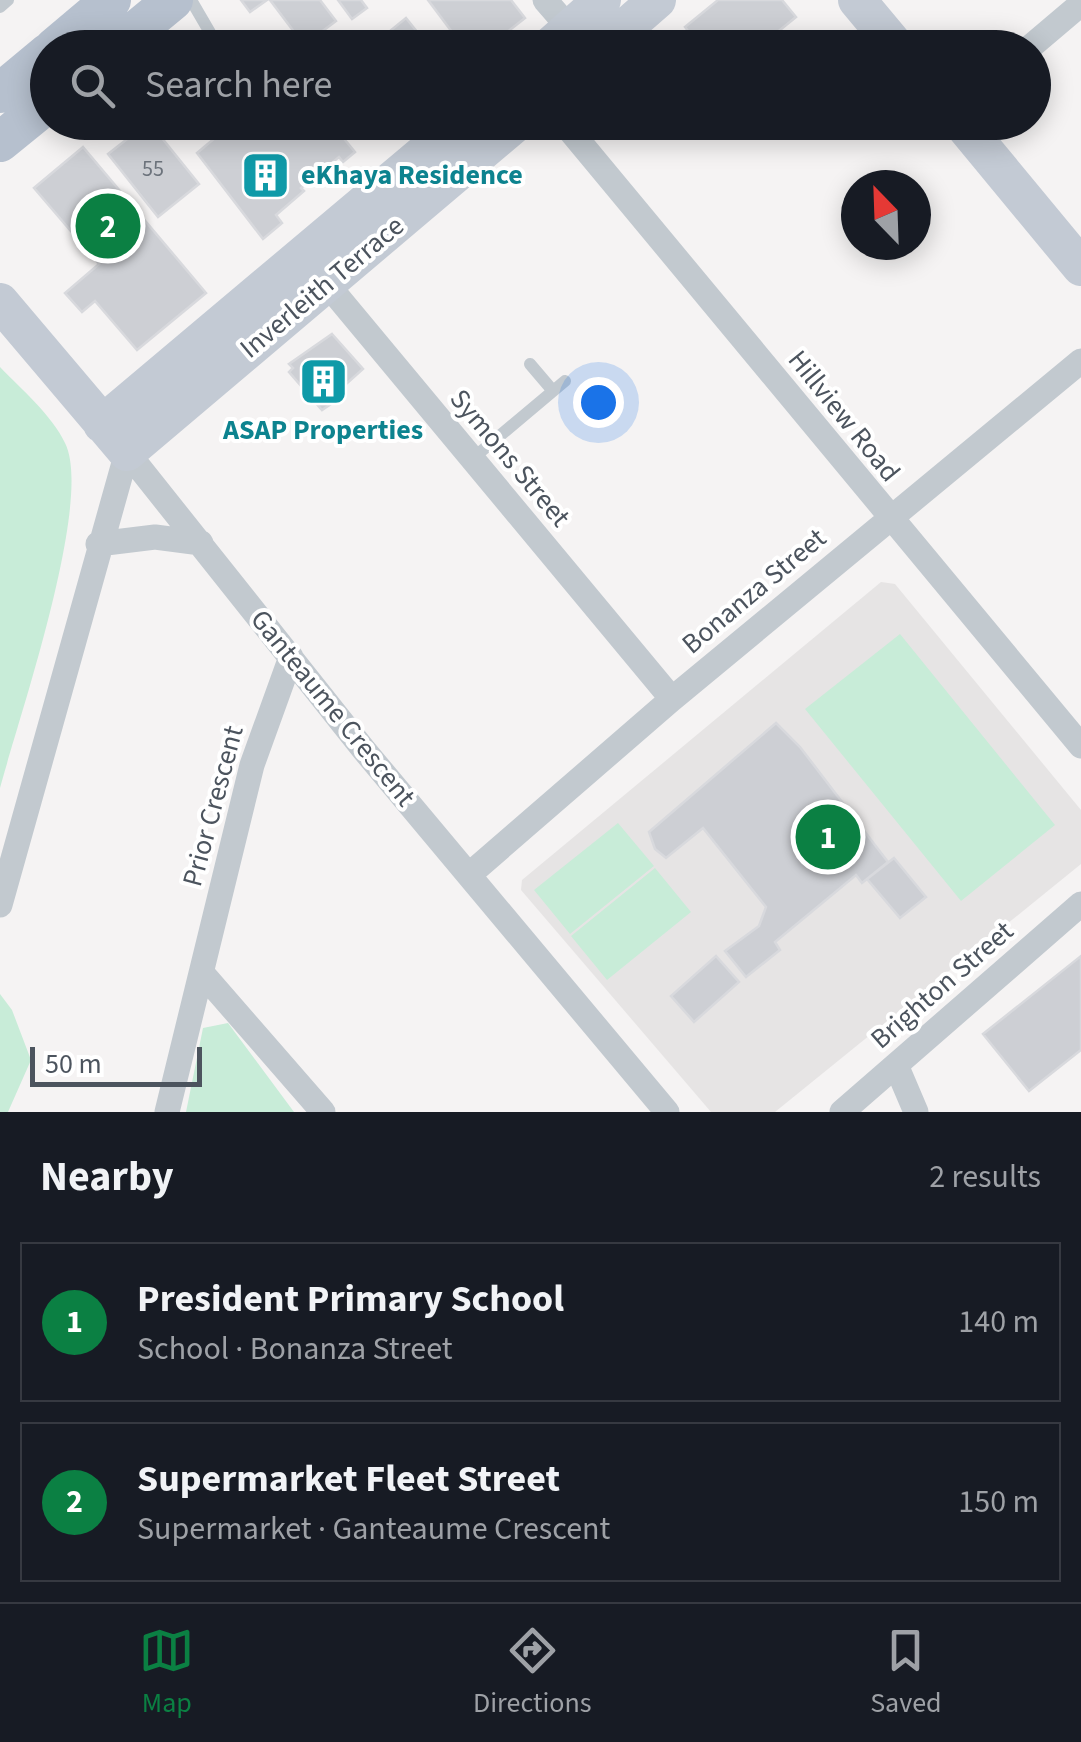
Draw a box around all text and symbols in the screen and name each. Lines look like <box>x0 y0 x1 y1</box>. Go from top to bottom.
search box <box>30 30 1051 140</box>
icon: search <box>65 58 120 113</box>
text: Search here <box>145 58 332 112</box>
building icon: eKhaya Residence <box>240 149 292 201</box>
house number: 55 <box>142 153 164 185</box>
place label: eKhaya Residence <box>301 155 523 195</box>
north arrow <box>841 170 931 260</box>
pin: 2 <box>76 188 140 264</box>
street label: Inverleith Terrace <box>231 206 413 368</box>
street label: Hillview Road <box>778 342 910 490</box>
building icon: ASAP Properties <box>297 356 349 408</box>
your location <box>573 377 624 428</box>
street label: Symons Street <box>440 380 580 536</box>
place label: ASAP Properties <box>222 410 423 450</box>
street label: Bonanza Street <box>673 518 835 663</box>
street label: Ganteaume Crescent <box>241 601 425 816</box>
street label: Prior Crescent <box>172 721 254 891</box>
pin: 1 <box>796 800 860 874</box>
street label: Brighton Street <box>862 911 1023 1058</box>
scale bar <box>30 1042 202 1086</box>
text: 50 m <box>45 1044 102 1084</box>
text: Nearby <box>40 1147 174 1207</box>
text: 2 results <box>929 1154 1041 1200</box>
text: President Primary School <box>137 1272 564 1326</box>
text: 1 <box>66 1299 83 1345</box>
text: 140 m <box>958 1299 1039 1345</box>
text: School · Bonanza Street <box>137 1326 453 1372</box>
text: Supermarket Fleet Street <box>137 1452 560 1506</box>
text: 2 <box>66 1479 83 1525</box>
text: 150 m <box>958 1479 1039 1525</box>
text: Supermarket · Ganteaume Crescent <box>137 1506 610 1552</box>
tab: Map <box>139 1623 194 1723</box>
tab: Directions <box>473 1623 592 1723</box>
tab: Saved <box>870 1623 942 1723</box>

